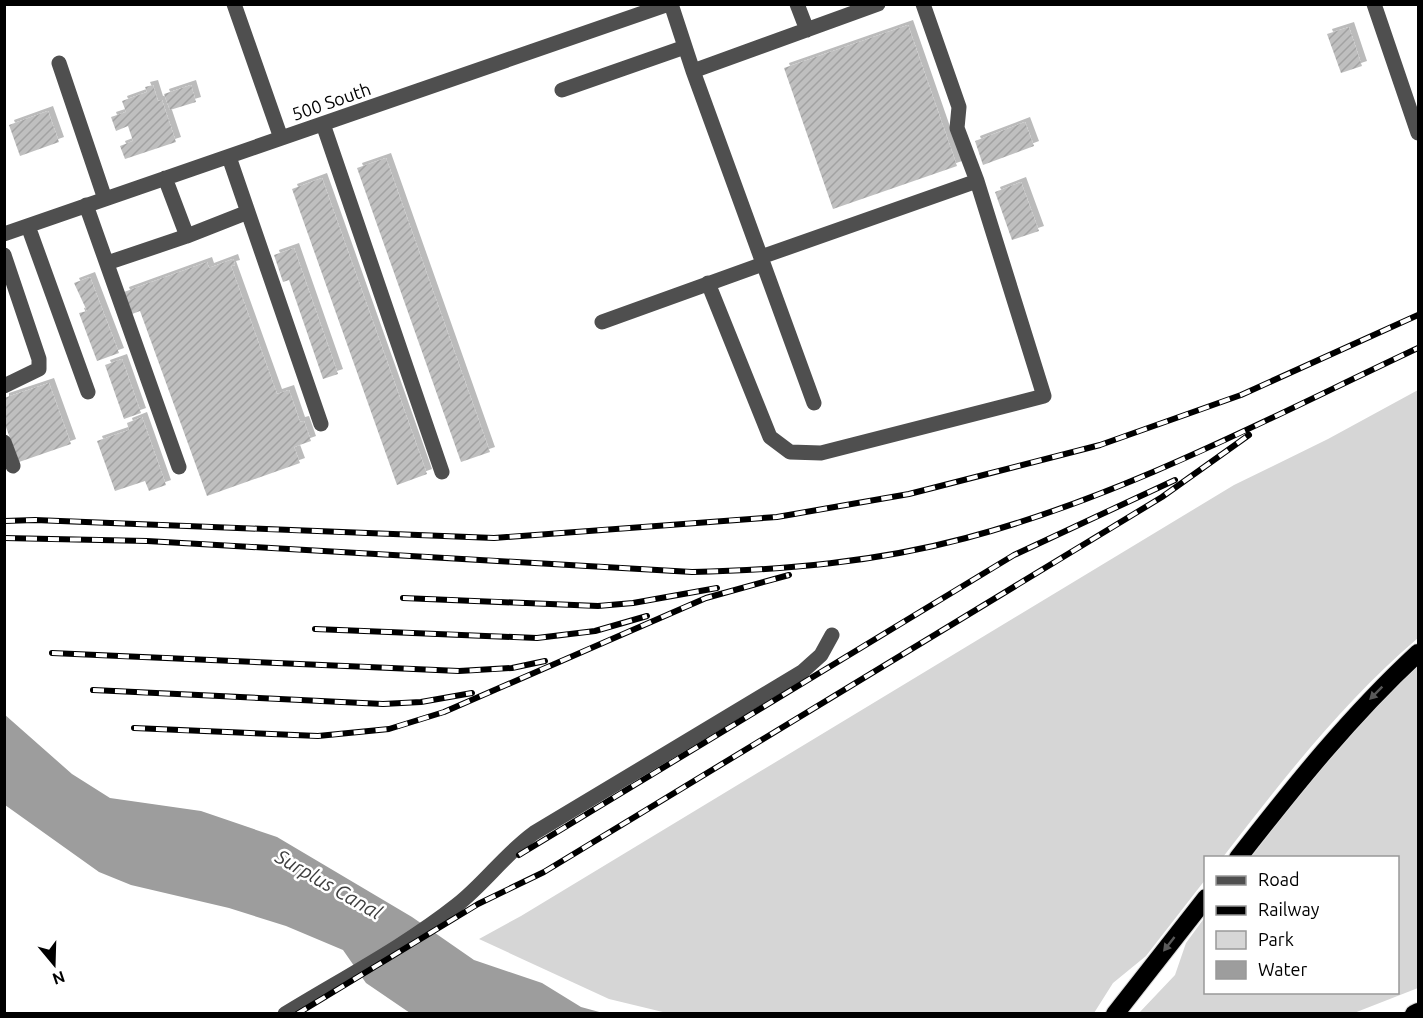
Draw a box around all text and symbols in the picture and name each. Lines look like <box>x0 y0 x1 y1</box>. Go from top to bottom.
street label: 500 South <box>289 78 373 124</box>
one-way arrow <box>1369 686 1383 701</box>
water label: Surplus Canal <box>271 844 387 924</box>
legend <box>1204 856 1399 994</box>
text: Road <box>1258 869 1300 889</box>
text: Railway <box>1258 899 1320 919</box>
text: Park <box>1258 929 1294 949</box>
north arrow <box>24 934 84 994</box>
one-way arrow <box>1164 937 1176 952</box>
text: Water <box>1258 959 1308 979</box>
text: N <box>50 968 67 989</box>

